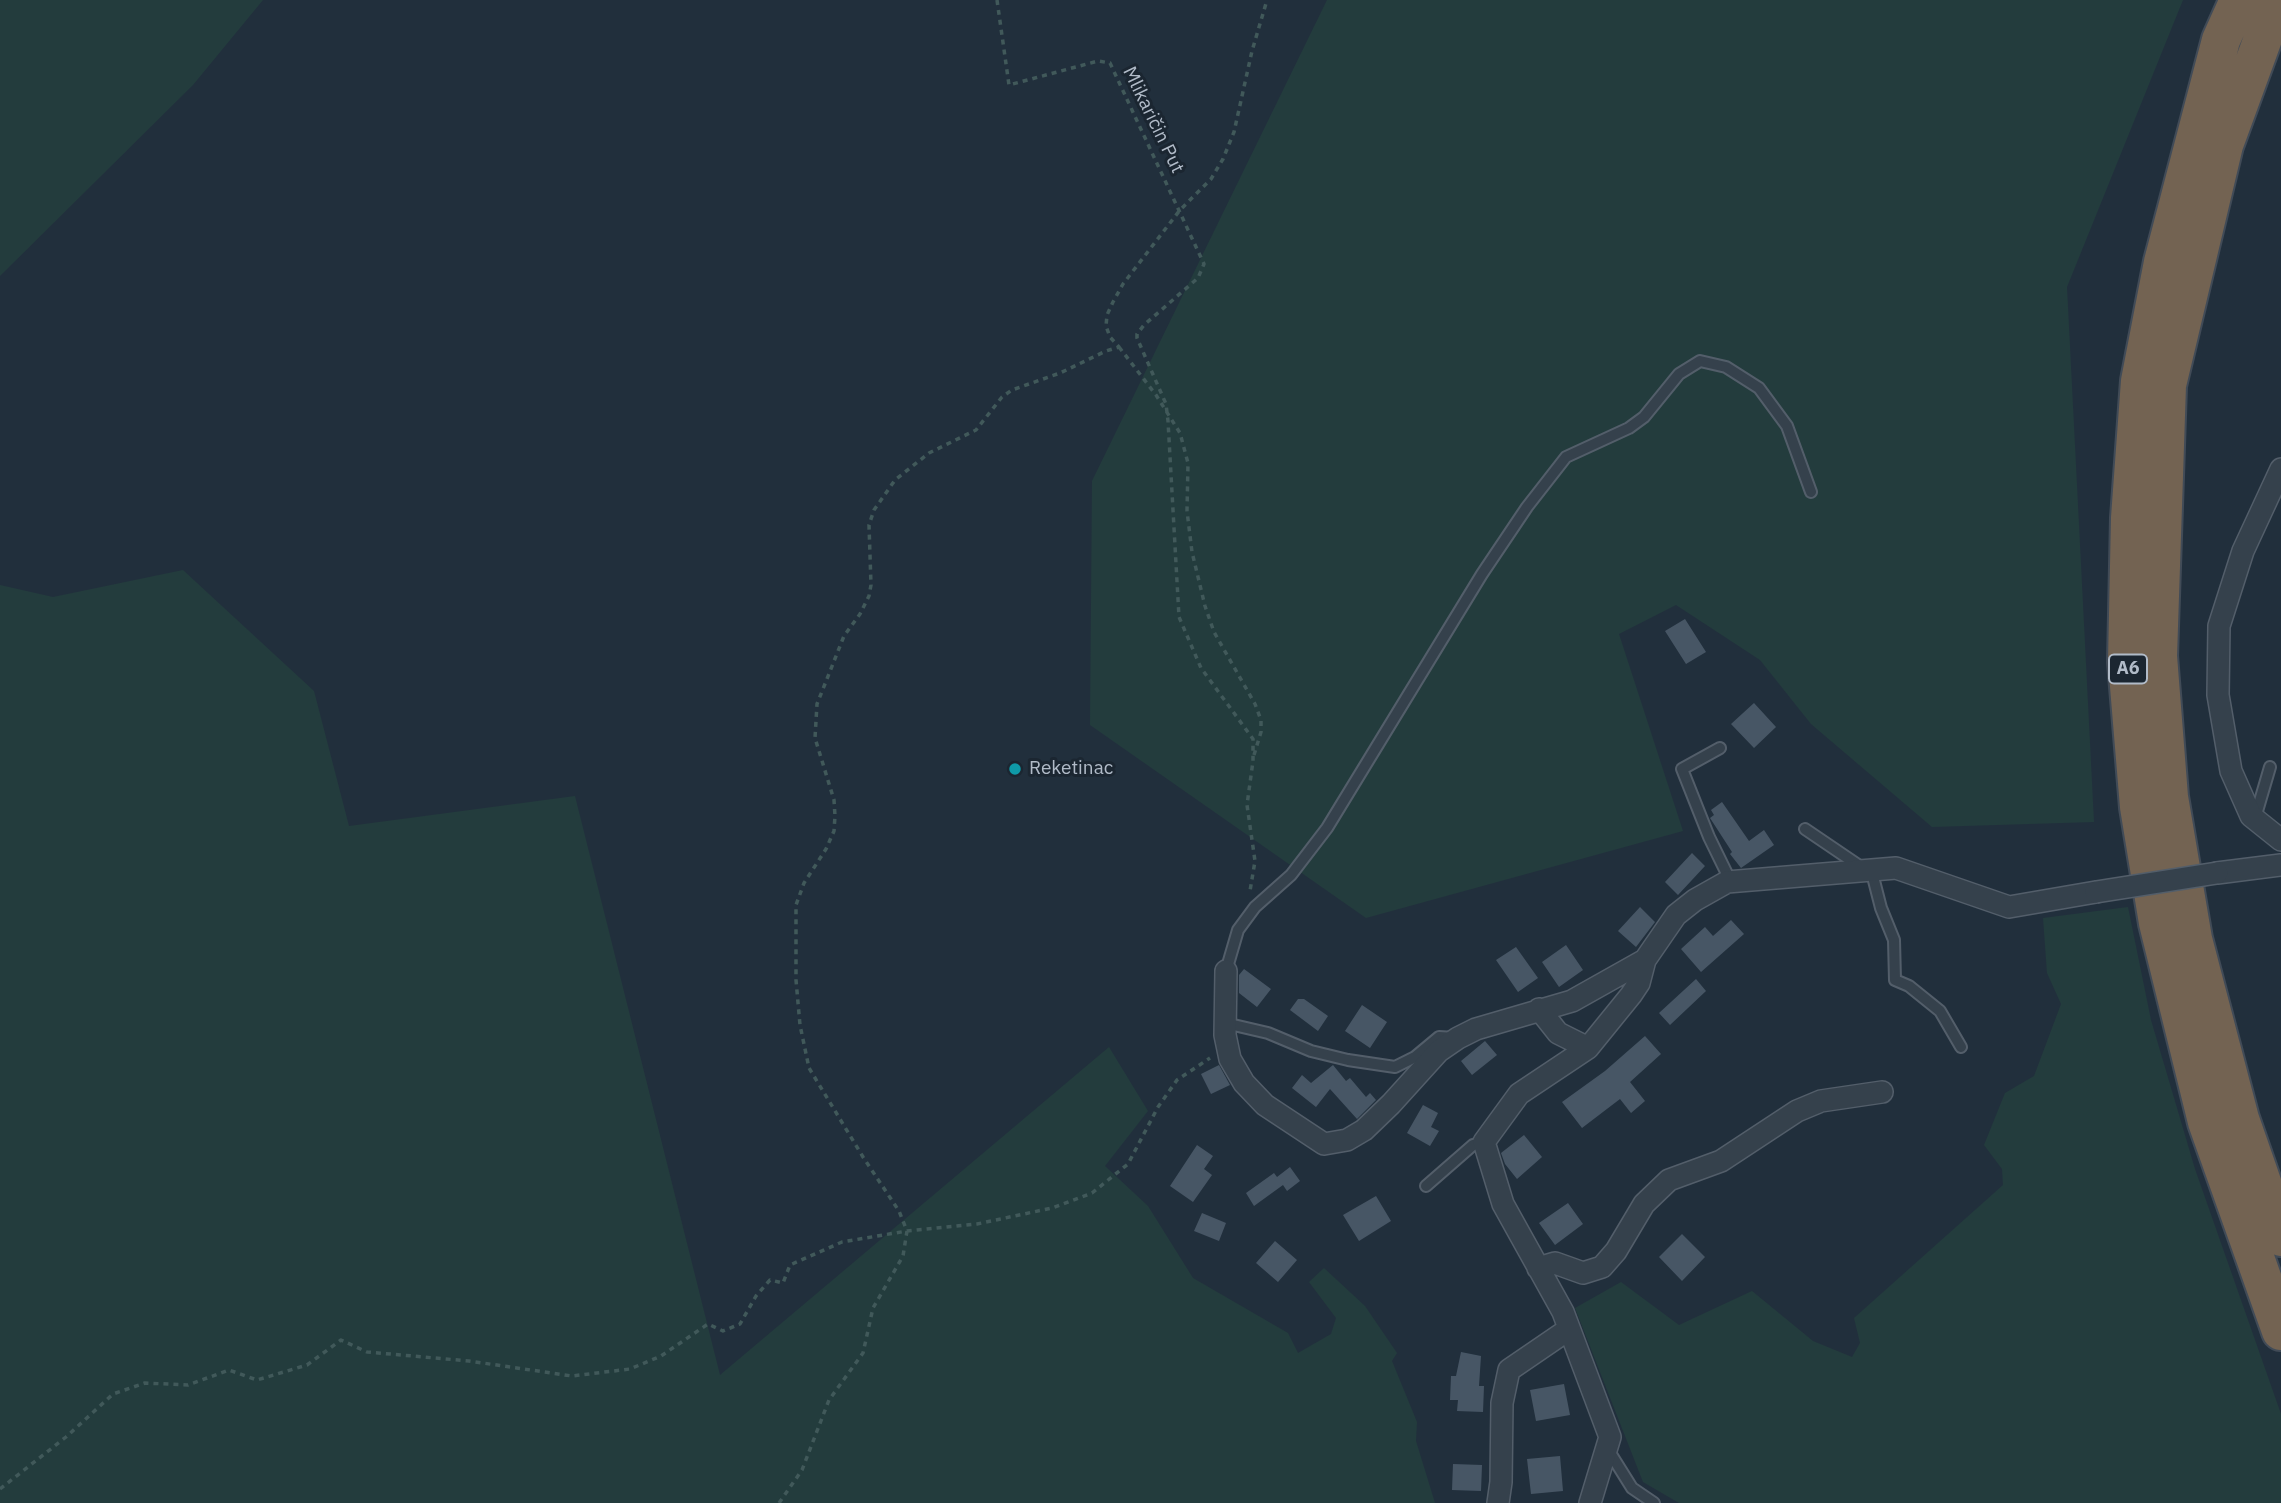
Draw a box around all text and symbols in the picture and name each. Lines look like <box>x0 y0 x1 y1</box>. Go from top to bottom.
street label: Mlikaričin Put <box>1117 63 1189 177</box>
road number: A6 <box>2109 654 2147 684</box>
place label: Reketinac <box>1029 758 1113 780</box>
marker: Reketinac <box>1007 761 1023 777</box>

